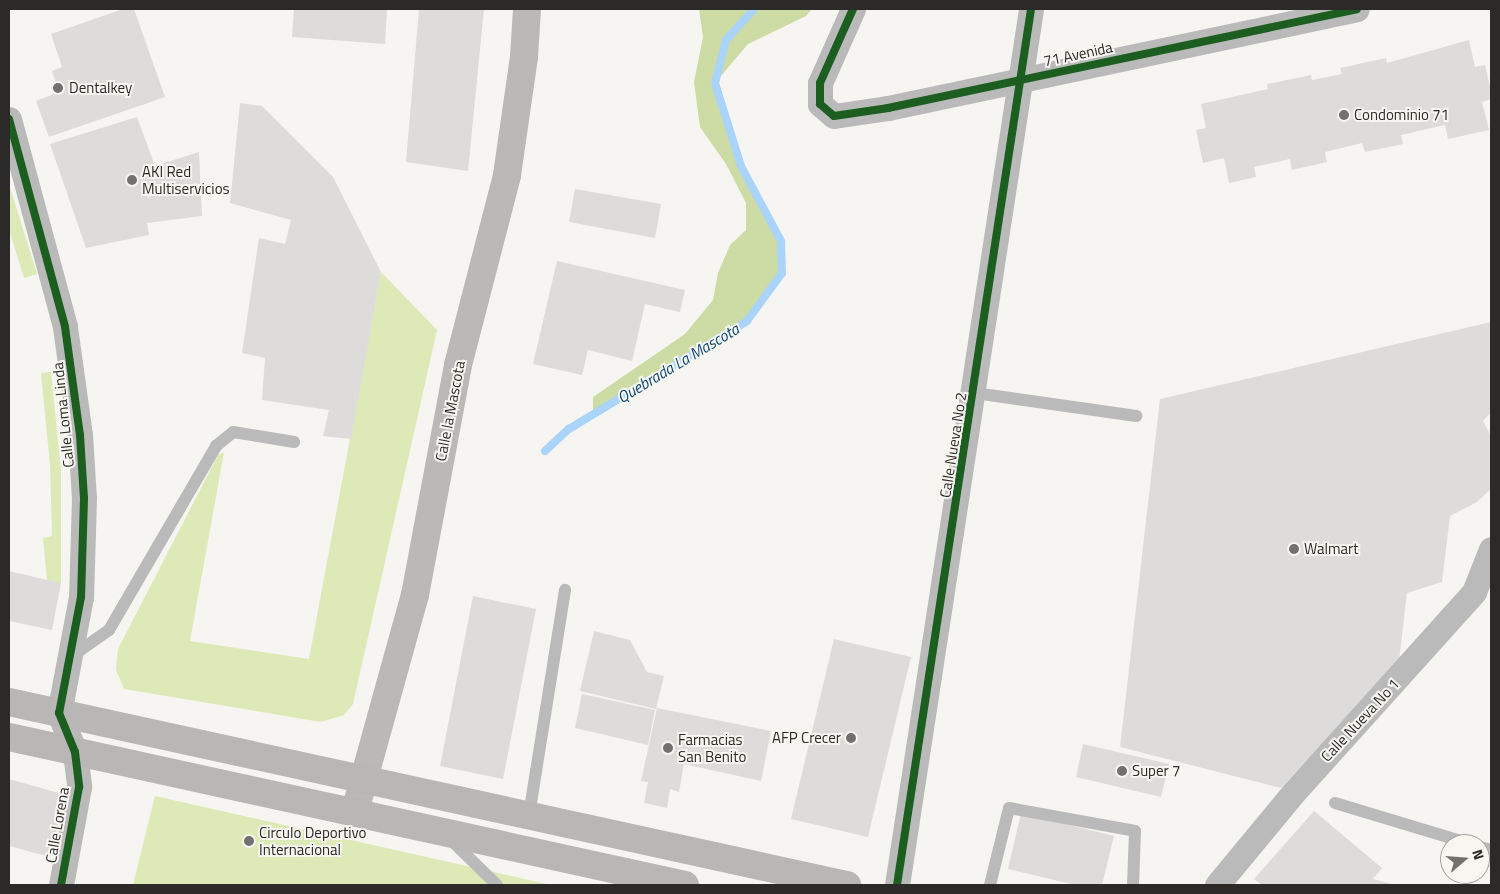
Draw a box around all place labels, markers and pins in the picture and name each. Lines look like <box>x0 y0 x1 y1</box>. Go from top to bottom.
place label: Dentalkey <box>69 79 132 97</box>
marker: Dentalkey <box>51 81 65 95</box>
place label: Condominio 71 <box>1354 106 1449 124</box>
marker: Condominio 71 <box>1338 109 1350 121</box>
place label: AKI Red Multiservicios <box>142 162 230 197</box>
marker: AKI Red Multiservicios <box>126 174 138 186</box>
place label: Walmart <box>1304 540 1359 558</box>
marker: Walmart <box>1288 543 1300 555</box>
place label: AFP Crecer <box>772 729 841 747</box>
place label: Farmacias San Benito <box>678 730 746 765</box>
marker: AFP Crecer <box>845 732 857 744</box>
marker: Farmacias San Benito <box>662 742 674 754</box>
place label: Super 7 <box>1132 762 1180 780</box>
marker: Super 7 <box>1116 765 1128 777</box>
place label: Circulo Deportivo Internacional <box>259 823 366 858</box>
marker: Circulo Deportivo Internacional <box>243 835 255 847</box>

